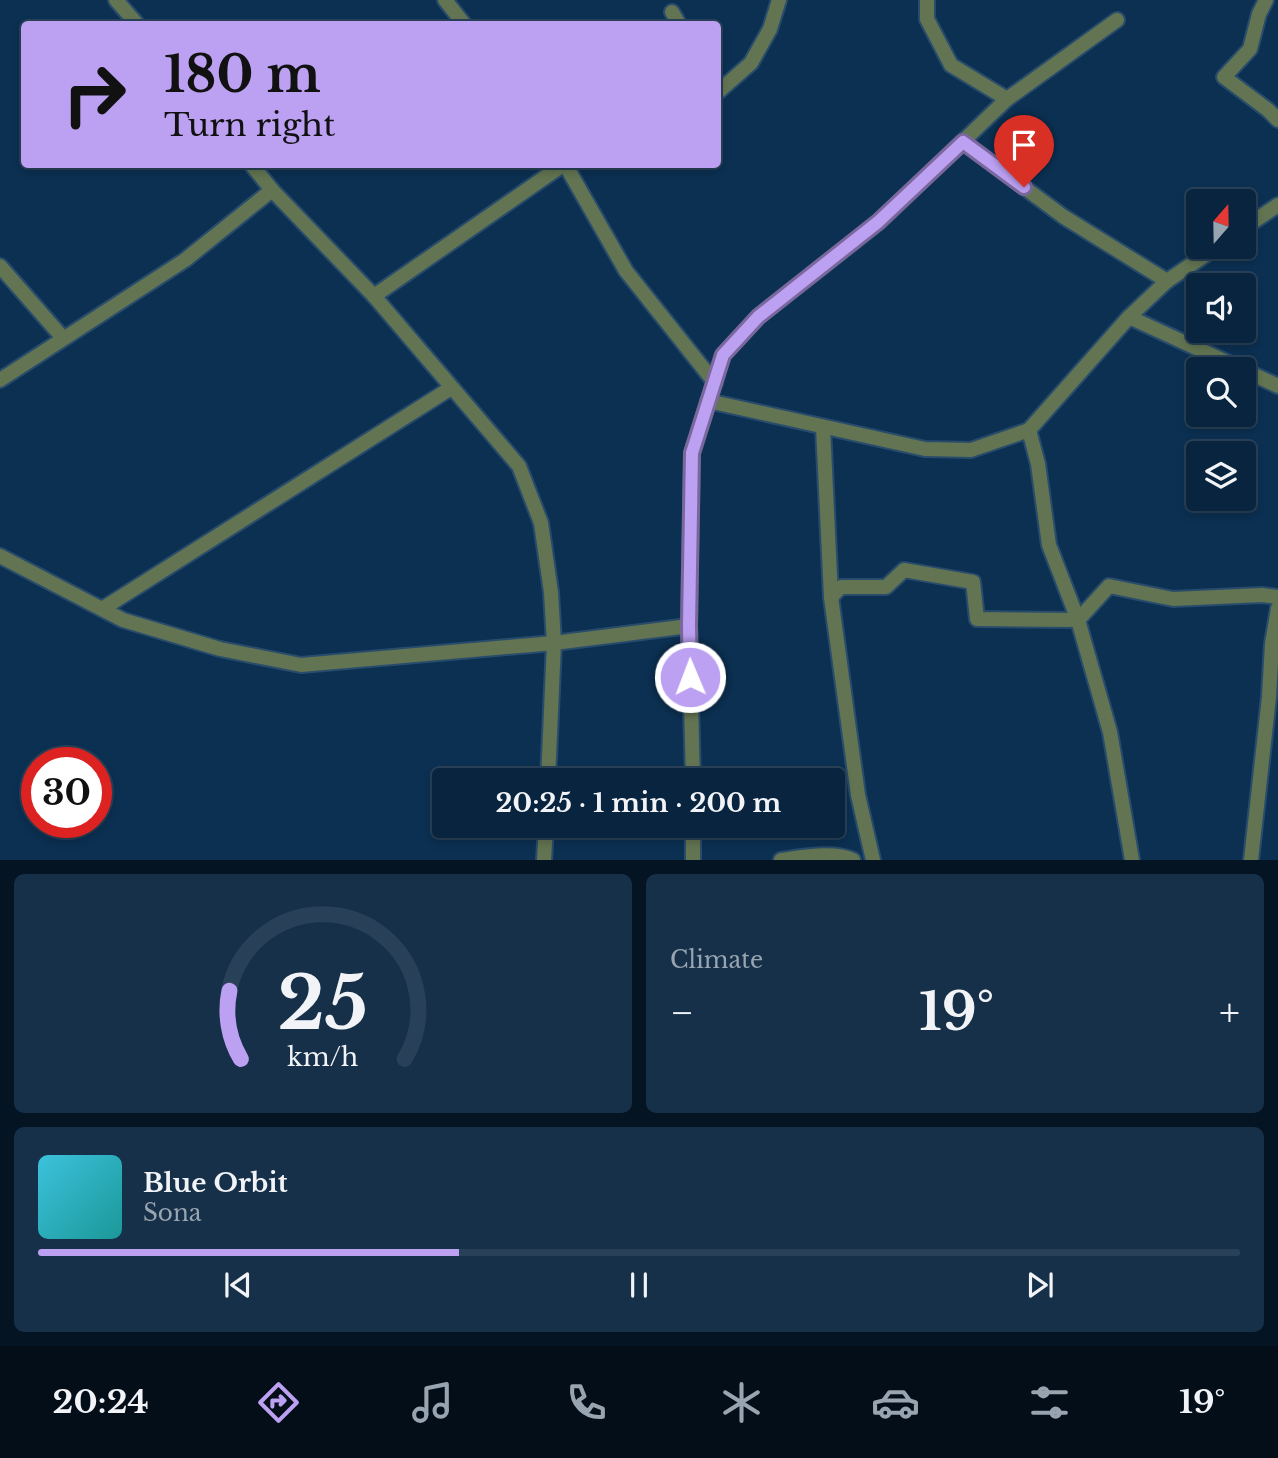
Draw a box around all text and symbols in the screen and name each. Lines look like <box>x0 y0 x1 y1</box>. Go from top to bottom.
text: 180 m <box>164 44 321 105</box>
icon: right <box>49 49 140 140</box>
text: Turn right <box>164 105 335 145</box>
pin <box>994 115 1054 187</box>
icon: arrive <box>1005 126 1043 164</box>
north arrow <box>1186 189 1256 259</box>
map controls <box>1186 189 1256 511</box>
button: sound <box>1186 273 1256 343</box>
button: search <box>1186 357 1256 427</box>
button: layers <box>1186 441 1256 511</box>
position arrow <box>653 640 727 714</box>
speed limit sign: 30 <box>21 747 112 838</box>
text: 20:25 · 1 min · 200 m <box>496 787 781 819</box>
text: Climate <box>670 946 763 974</box>
text: 25 <box>278 959 368 1050</box>
text: 19° <box>919 980 994 1044</box>
text: − <box>670 989 694 1036</box>
text: + <box>1219 989 1240 1036</box>
text: km/h <box>288 1042 358 1073</box>
text: Blue Orbit <box>143 1167 288 1199</box>
text: Sona <box>143 1199 201 1227</box>
icon: previous <box>219 1266 257 1304</box>
icon: pause <box>620 1266 658 1304</box>
icon: next <box>1021 1266 1059 1304</box>
icon: directions <box>254 1378 303 1427</box>
icon: music <box>408 1378 457 1427</box>
icon: phone <box>562 1378 611 1427</box>
icon: climate <box>717 1378 766 1427</box>
icon: car <box>871 1378 920 1427</box>
icon: filters <box>1025 1378 1074 1427</box>
text: 20:24 <box>53 1382 149 1422</box>
text: 19° <box>1179 1382 1225 1422</box>

